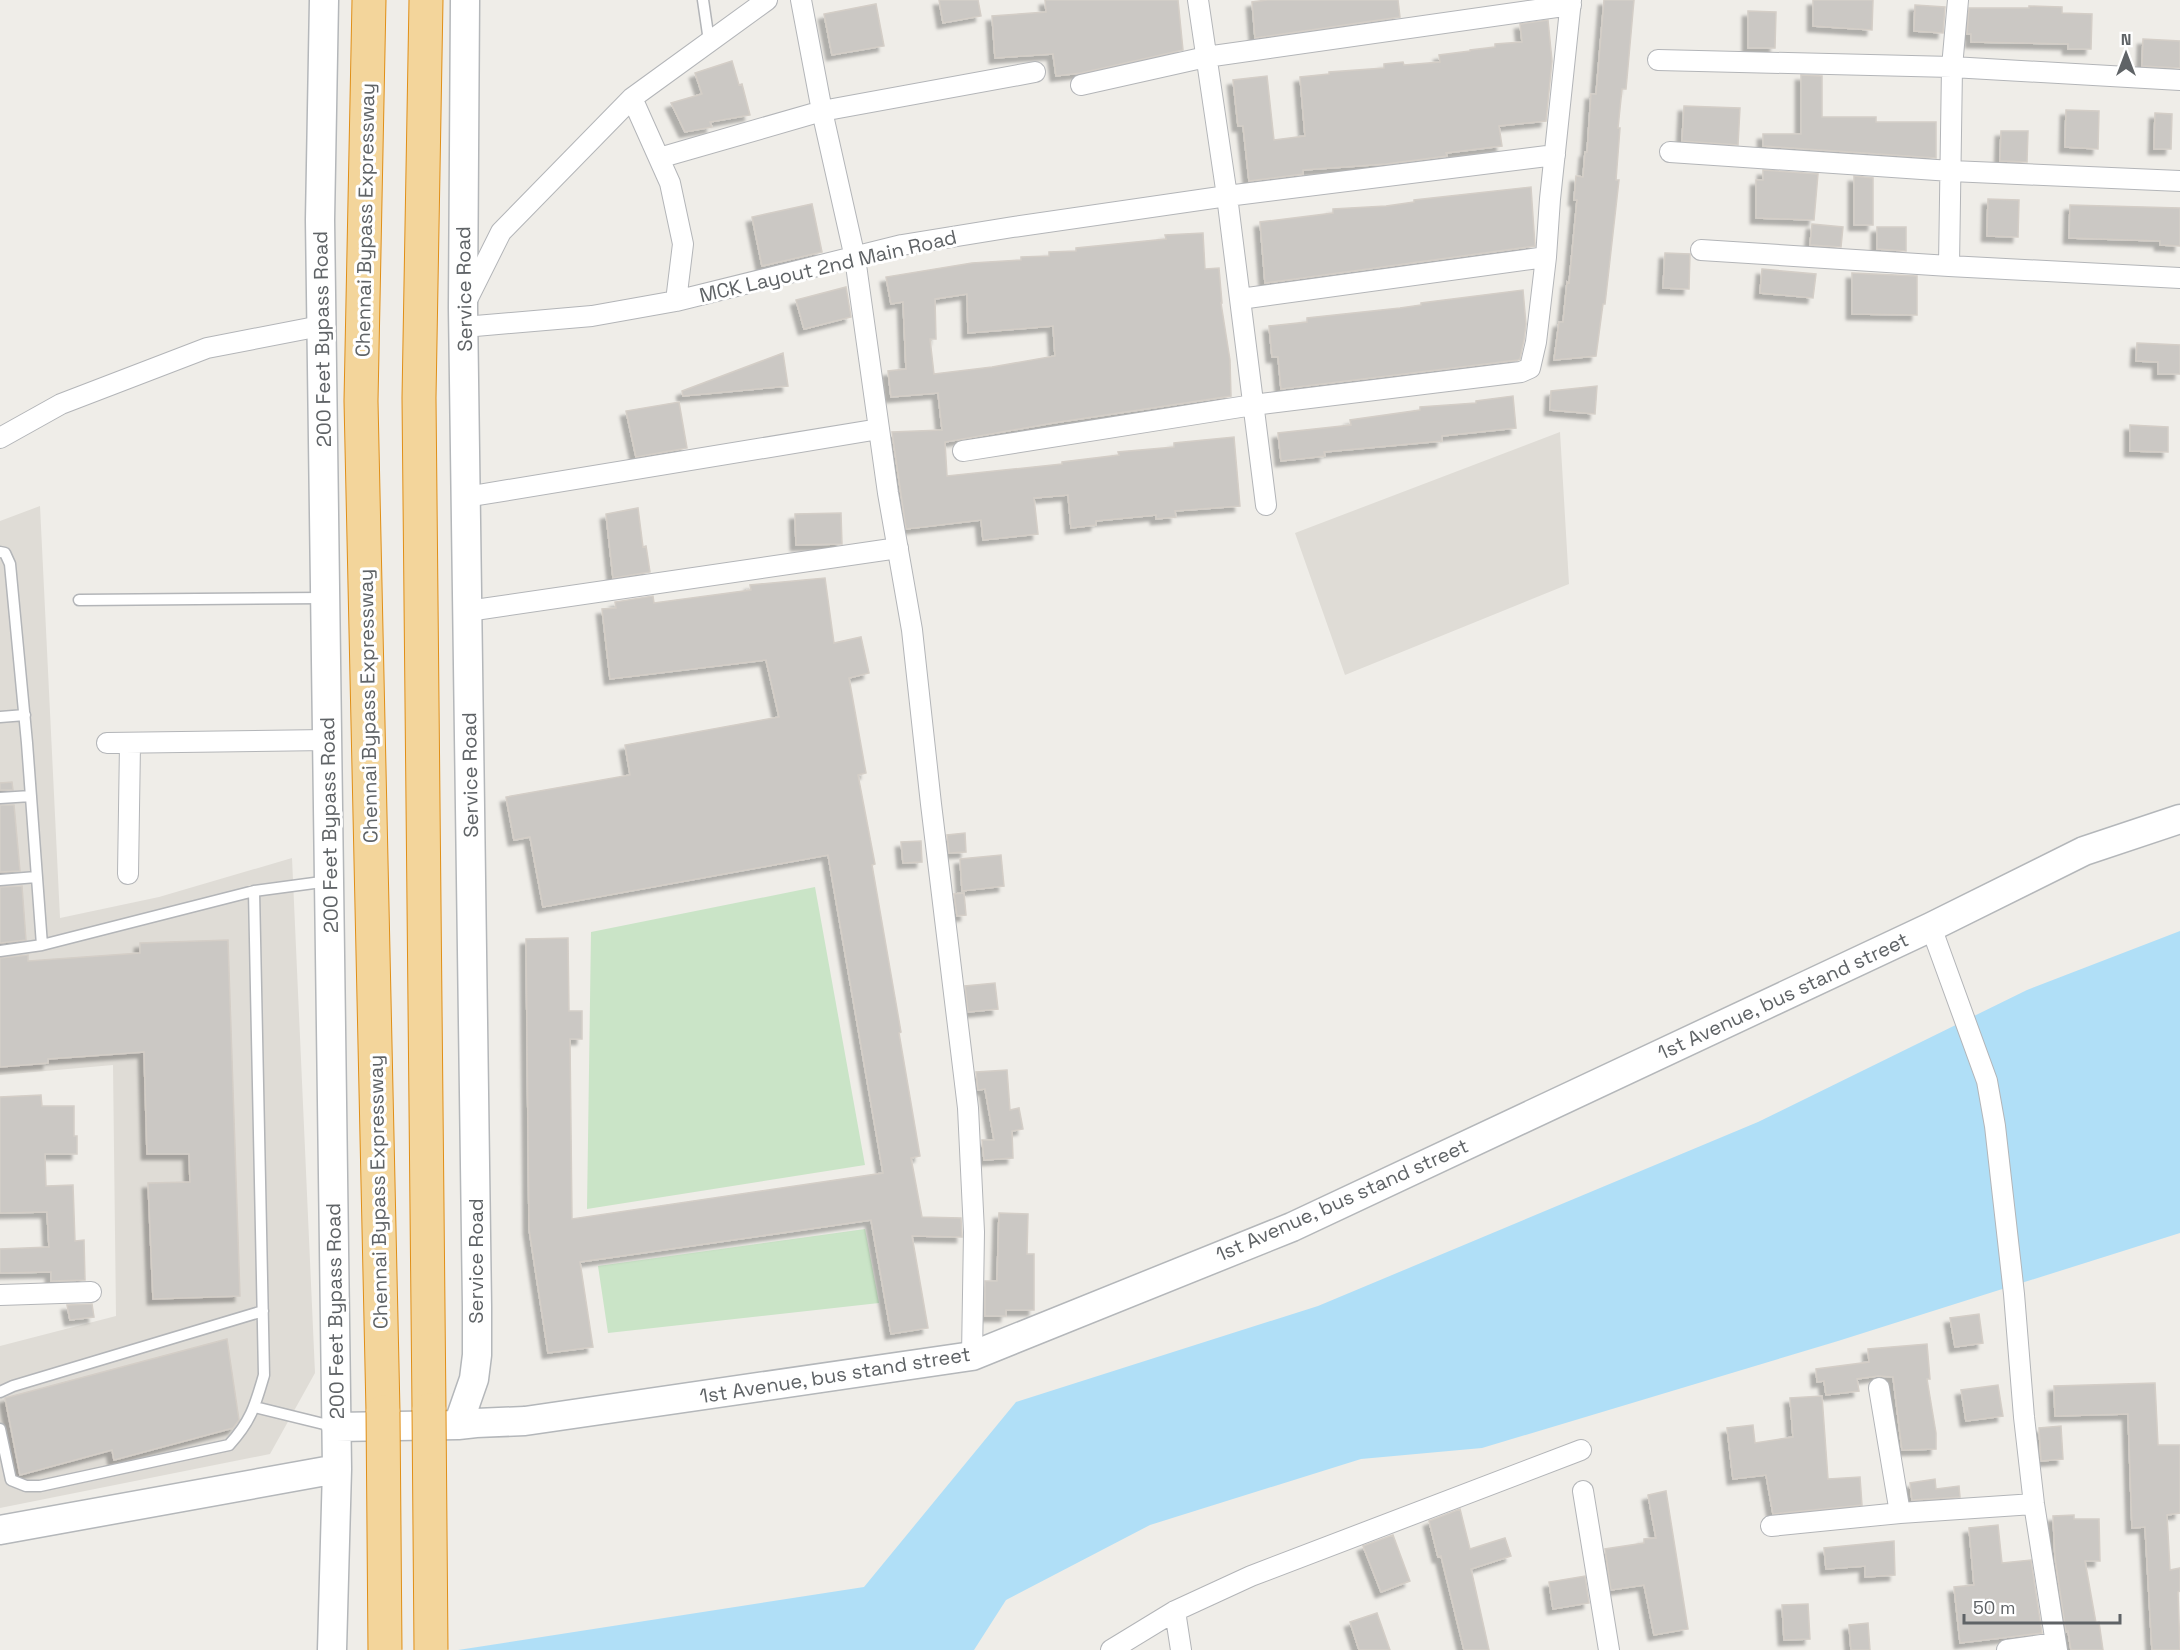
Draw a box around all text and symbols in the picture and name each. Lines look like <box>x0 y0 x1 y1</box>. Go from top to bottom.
north arrow <box>2096 24 2156 84</box>
text: N <box>2121 29 2131 50</box>
street label: Chennai Bypass Expressway <box>350 83 380 357</box>
street label: MCK Layout 2nd Main Road <box>697 224 959 308</box>
street label: Service Road <box>450 226 478 352</box>
street label: 200 Feet Bypass Road <box>307 231 337 447</box>
street label: Chennai Bypass Expressway <box>353 569 383 843</box>
street label: Service Road <box>456 712 484 838</box>
street label: 200 Feet Bypass Road <box>314 717 344 933</box>
street label: 1st Avenue, bus stand street <box>1653 926 1913 1066</box>
street label: Chennai Bypass Expressway <box>363 1055 393 1329</box>
street label: 1st Avenue, bus stand street <box>1212 1132 1472 1268</box>
street label: Service Road <box>463 1198 489 1324</box>
street label: 200 Feet Bypass Road <box>320 1203 350 1419</box>
street label: 1st Avenue, bus stand street <box>698 1341 972 1409</box>
scale bar <box>1964 1587 2120 1625</box>
text: 50 m <box>1973 1596 2015 1619</box>

